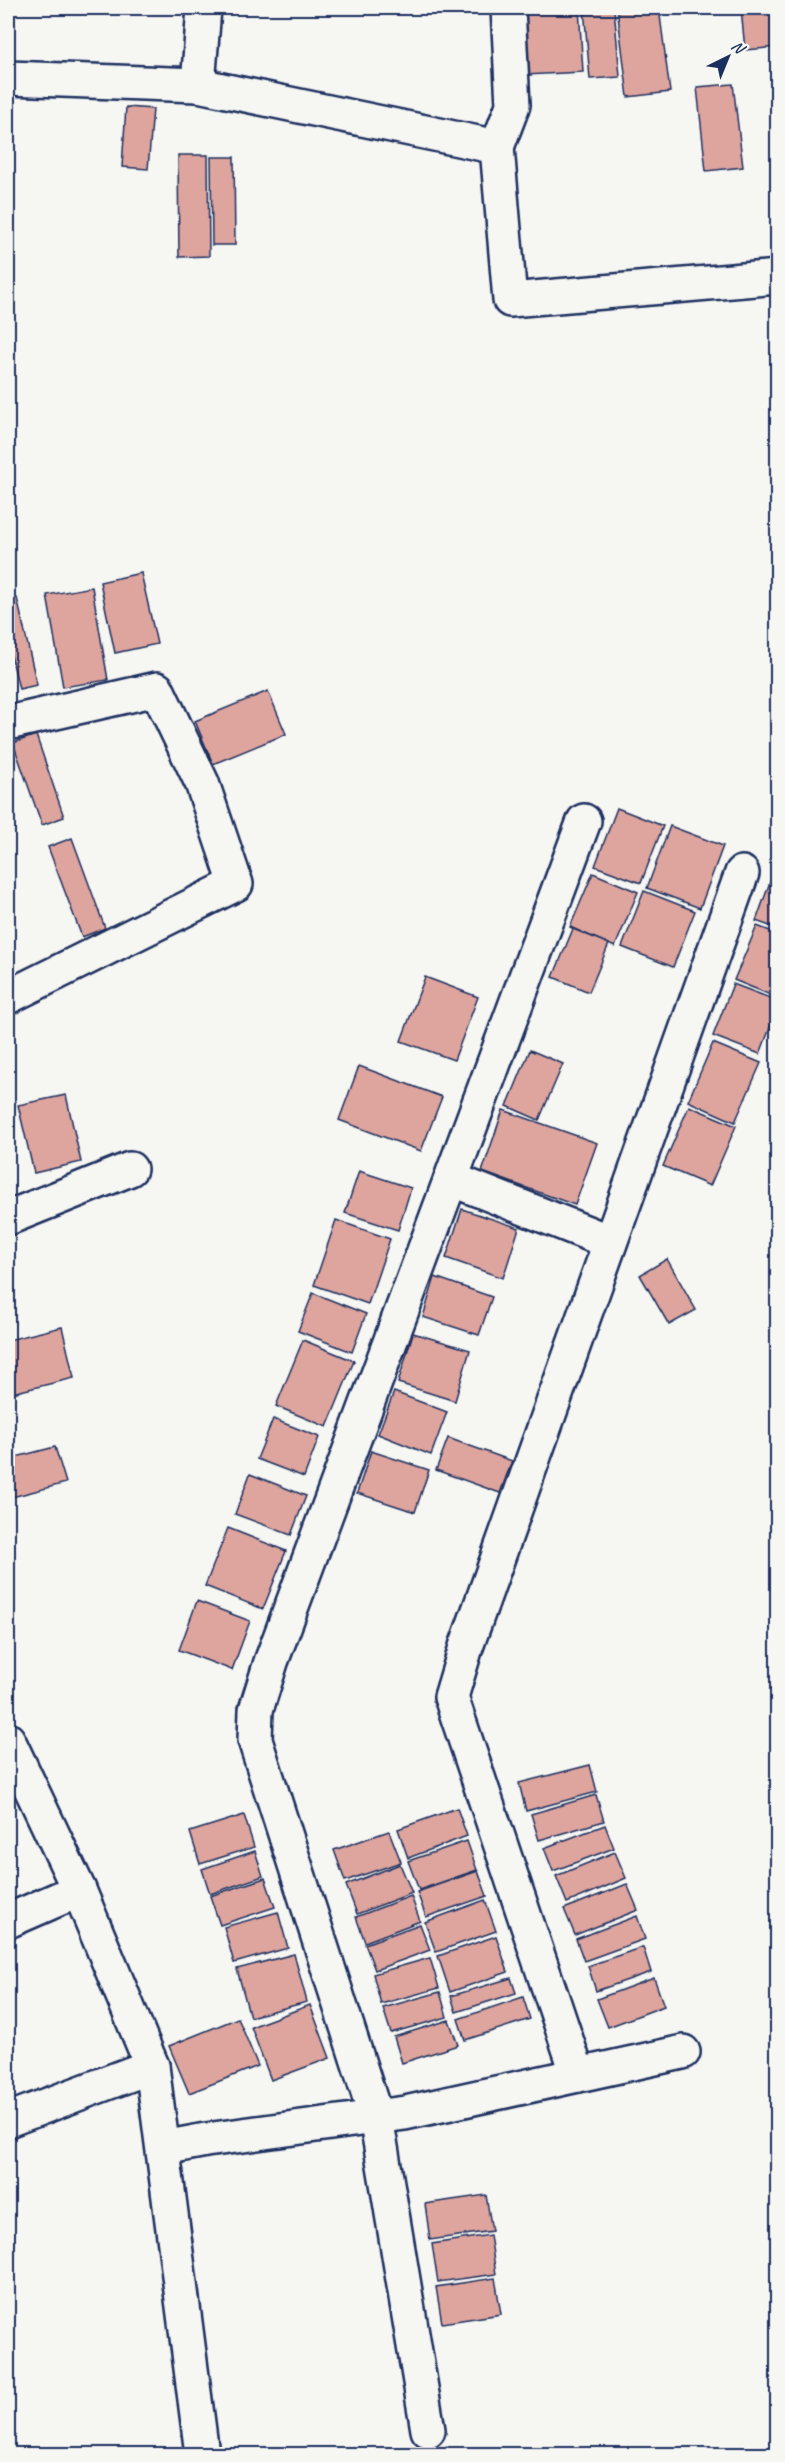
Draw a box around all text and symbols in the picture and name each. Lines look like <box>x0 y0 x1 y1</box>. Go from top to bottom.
north arrow <box>698 27 758 87</box>
text: N <box>727 36 750 60</box>

